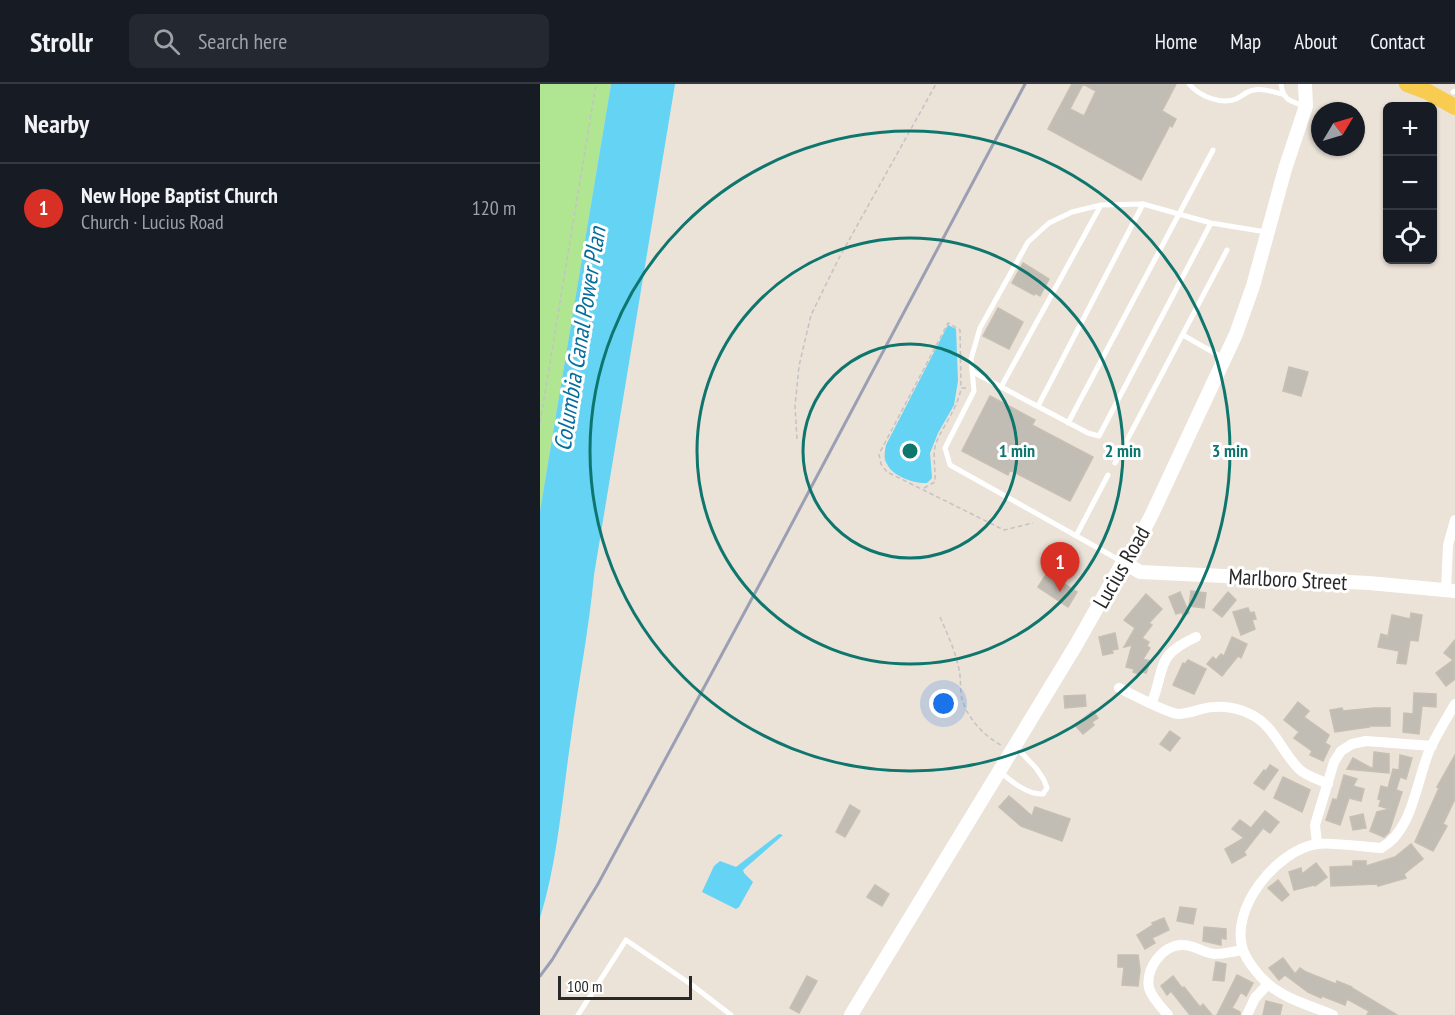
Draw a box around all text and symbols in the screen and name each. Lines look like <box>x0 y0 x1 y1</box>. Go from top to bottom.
search box <box>129 14 549 68</box>
text: Strollr <box>30 23 93 60</box>
icon: search <box>150 25 183 58</box>
text: Search here <box>198 27 287 55</box>
text: Home <box>1155 28 1197 55</box>
text: Map <box>1230 28 1261 55</box>
text: About <box>1294 28 1337 55</box>
text: Contact <box>1370 28 1425 55</box>
north arrow <box>1311 102 1365 156</box>
map controls <box>1383 102 1437 264</box>
button: + <box>1383 102 1437 156</box>
text: Nearby <box>24 107 89 140</box>
button: − <box>1383 156 1437 210</box>
text: New Hope Baptist Church <box>81 181 278 209</box>
text: 1 <box>39 195 48 221</box>
text: 120 m <box>472 195 516 221</box>
text: Church · Lucius Road <box>81 209 224 235</box>
button: locate <box>1383 210 1437 264</box>
water label: Columbia Canal Power Plan <box>547 223 613 453</box>
text: 1 min <box>999 439 1035 462</box>
text: 2 min <box>1105 439 1141 462</box>
text: 3 min <box>1212 439 1248 462</box>
centre of rings <box>900 441 920 461</box>
street label: Lucius Road <box>1086 521 1156 613</box>
pin: 1 <box>1040 542 1080 592</box>
street label: Marlboro Street <box>1228 562 1348 596</box>
your location <box>929 689 958 718</box>
scale bar <box>558 973 692 1000</box>
text: 100 m <box>567 976 602 996</box>

